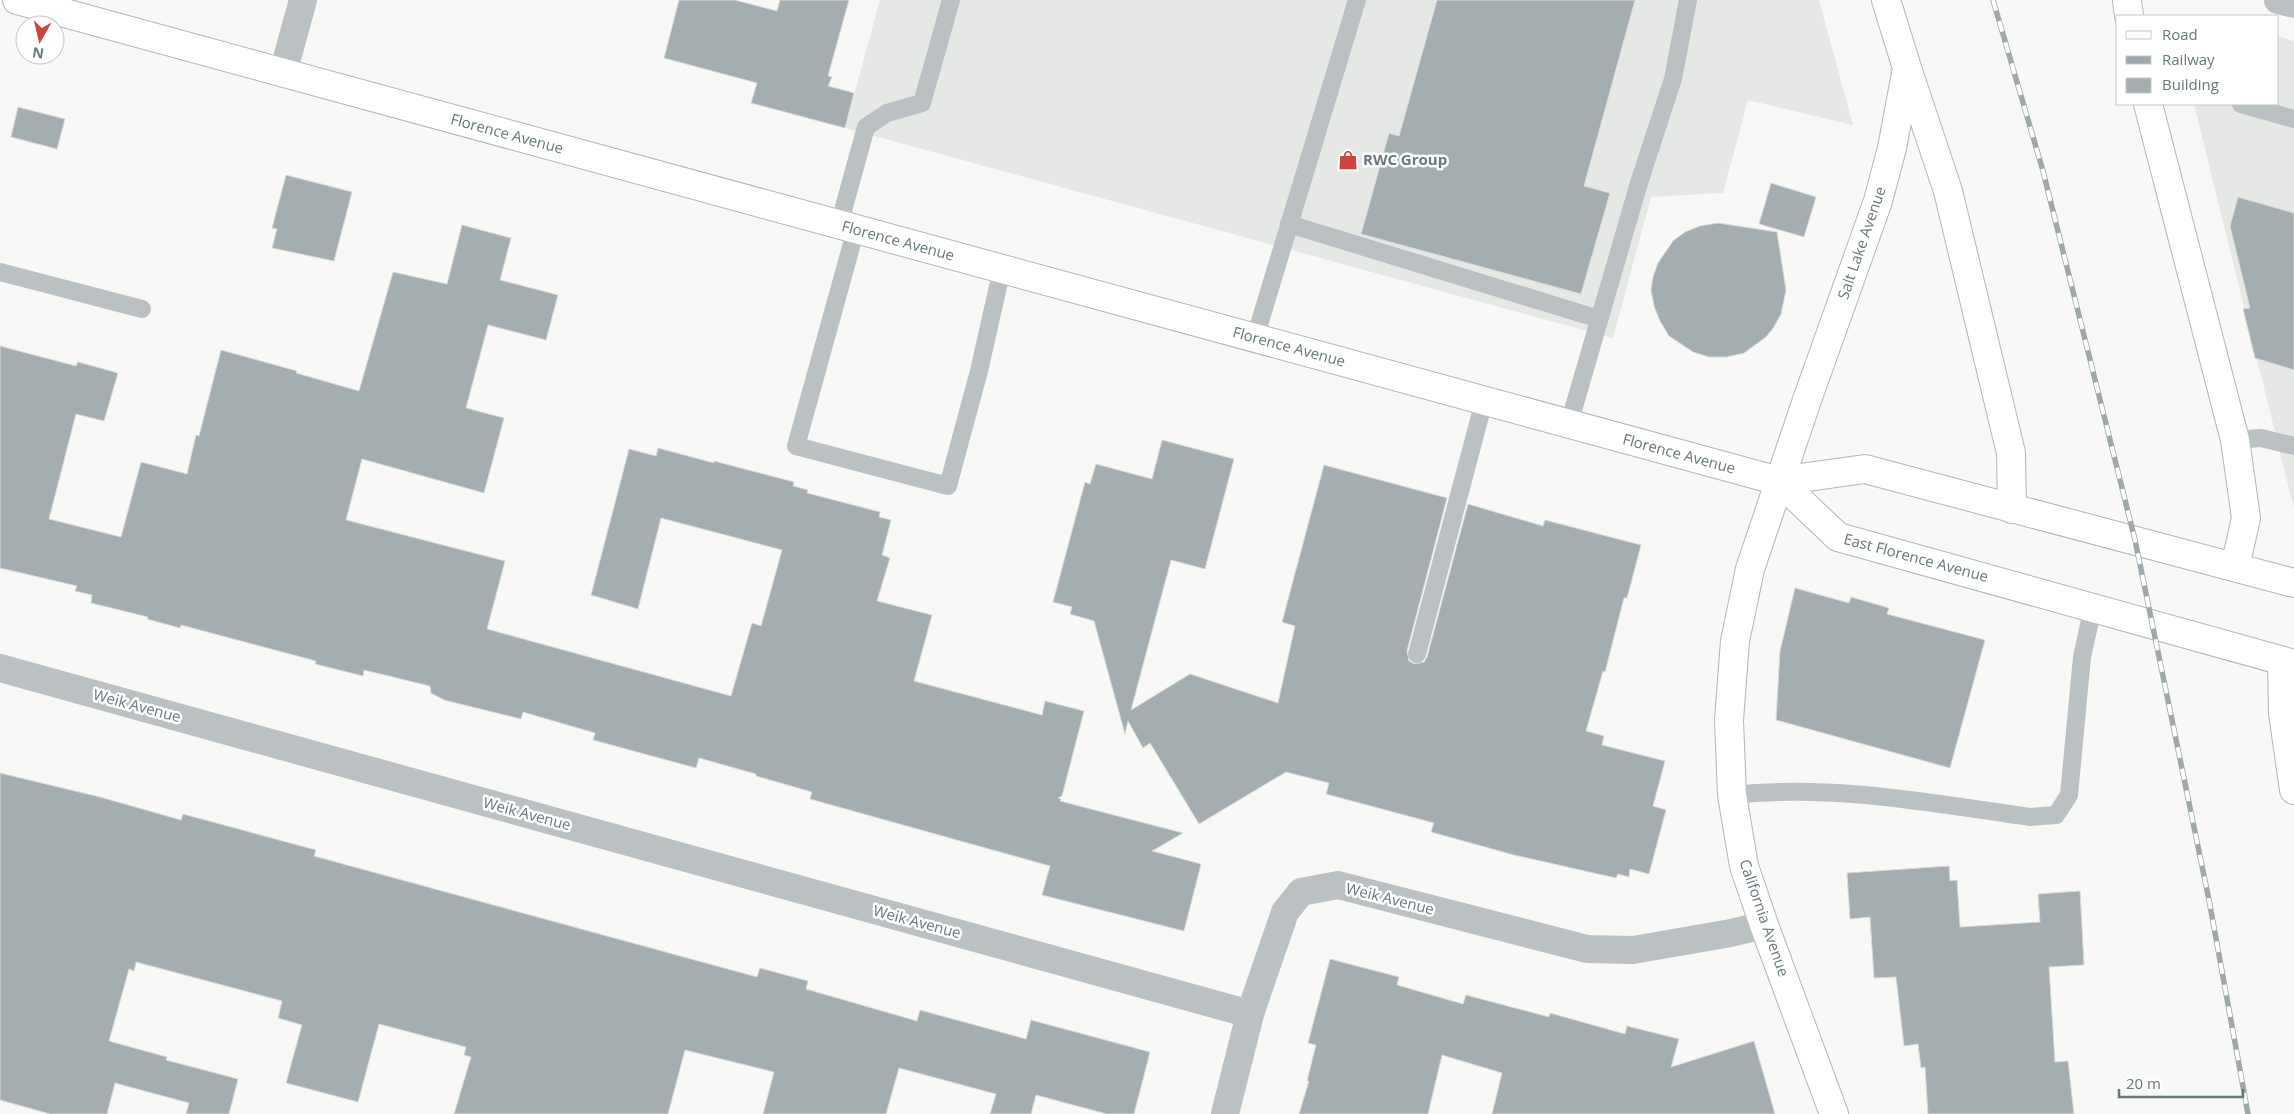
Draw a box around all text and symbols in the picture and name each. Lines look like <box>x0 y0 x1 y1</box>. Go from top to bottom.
north arrow <box>15 15 65 65</box>
legend <box>2116 15 2279 105</box>
text: Road <box>2162 24 2198 44</box>
text: N <box>31 43 45 64</box>
text: Railway <box>2162 49 2215 69</box>
text: Building <box>2162 74 2219 94</box>
street label: Florence Avenue <box>449 108 566 158</box>
shop icon: RWC Group <box>1337 149 1359 171</box>
place label: RWC Group <box>1363 149 1447 169</box>
street label: Salt Lake Avenue <box>1832 184 1890 302</box>
street label: Florence Avenue <box>840 215 957 265</box>
street label: Florence Avenue <box>1231 321 1348 371</box>
street label: Florence Avenue <box>1621 428 1738 478</box>
street label: East Florence Avenue <box>1842 528 1991 586</box>
street label: Weik Avenue <box>91 684 183 726</box>
street label: Weik Avenue <box>481 792 573 834</box>
street label: California Avenue <box>1735 856 1794 979</box>
street label: Weik Avenue <box>1344 877 1436 919</box>
street label: Weik Avenue <box>871 900 963 942</box>
scale bar <box>2119 1066 2243 1098</box>
text: 20 m <box>2126 1073 2161 1093</box>

